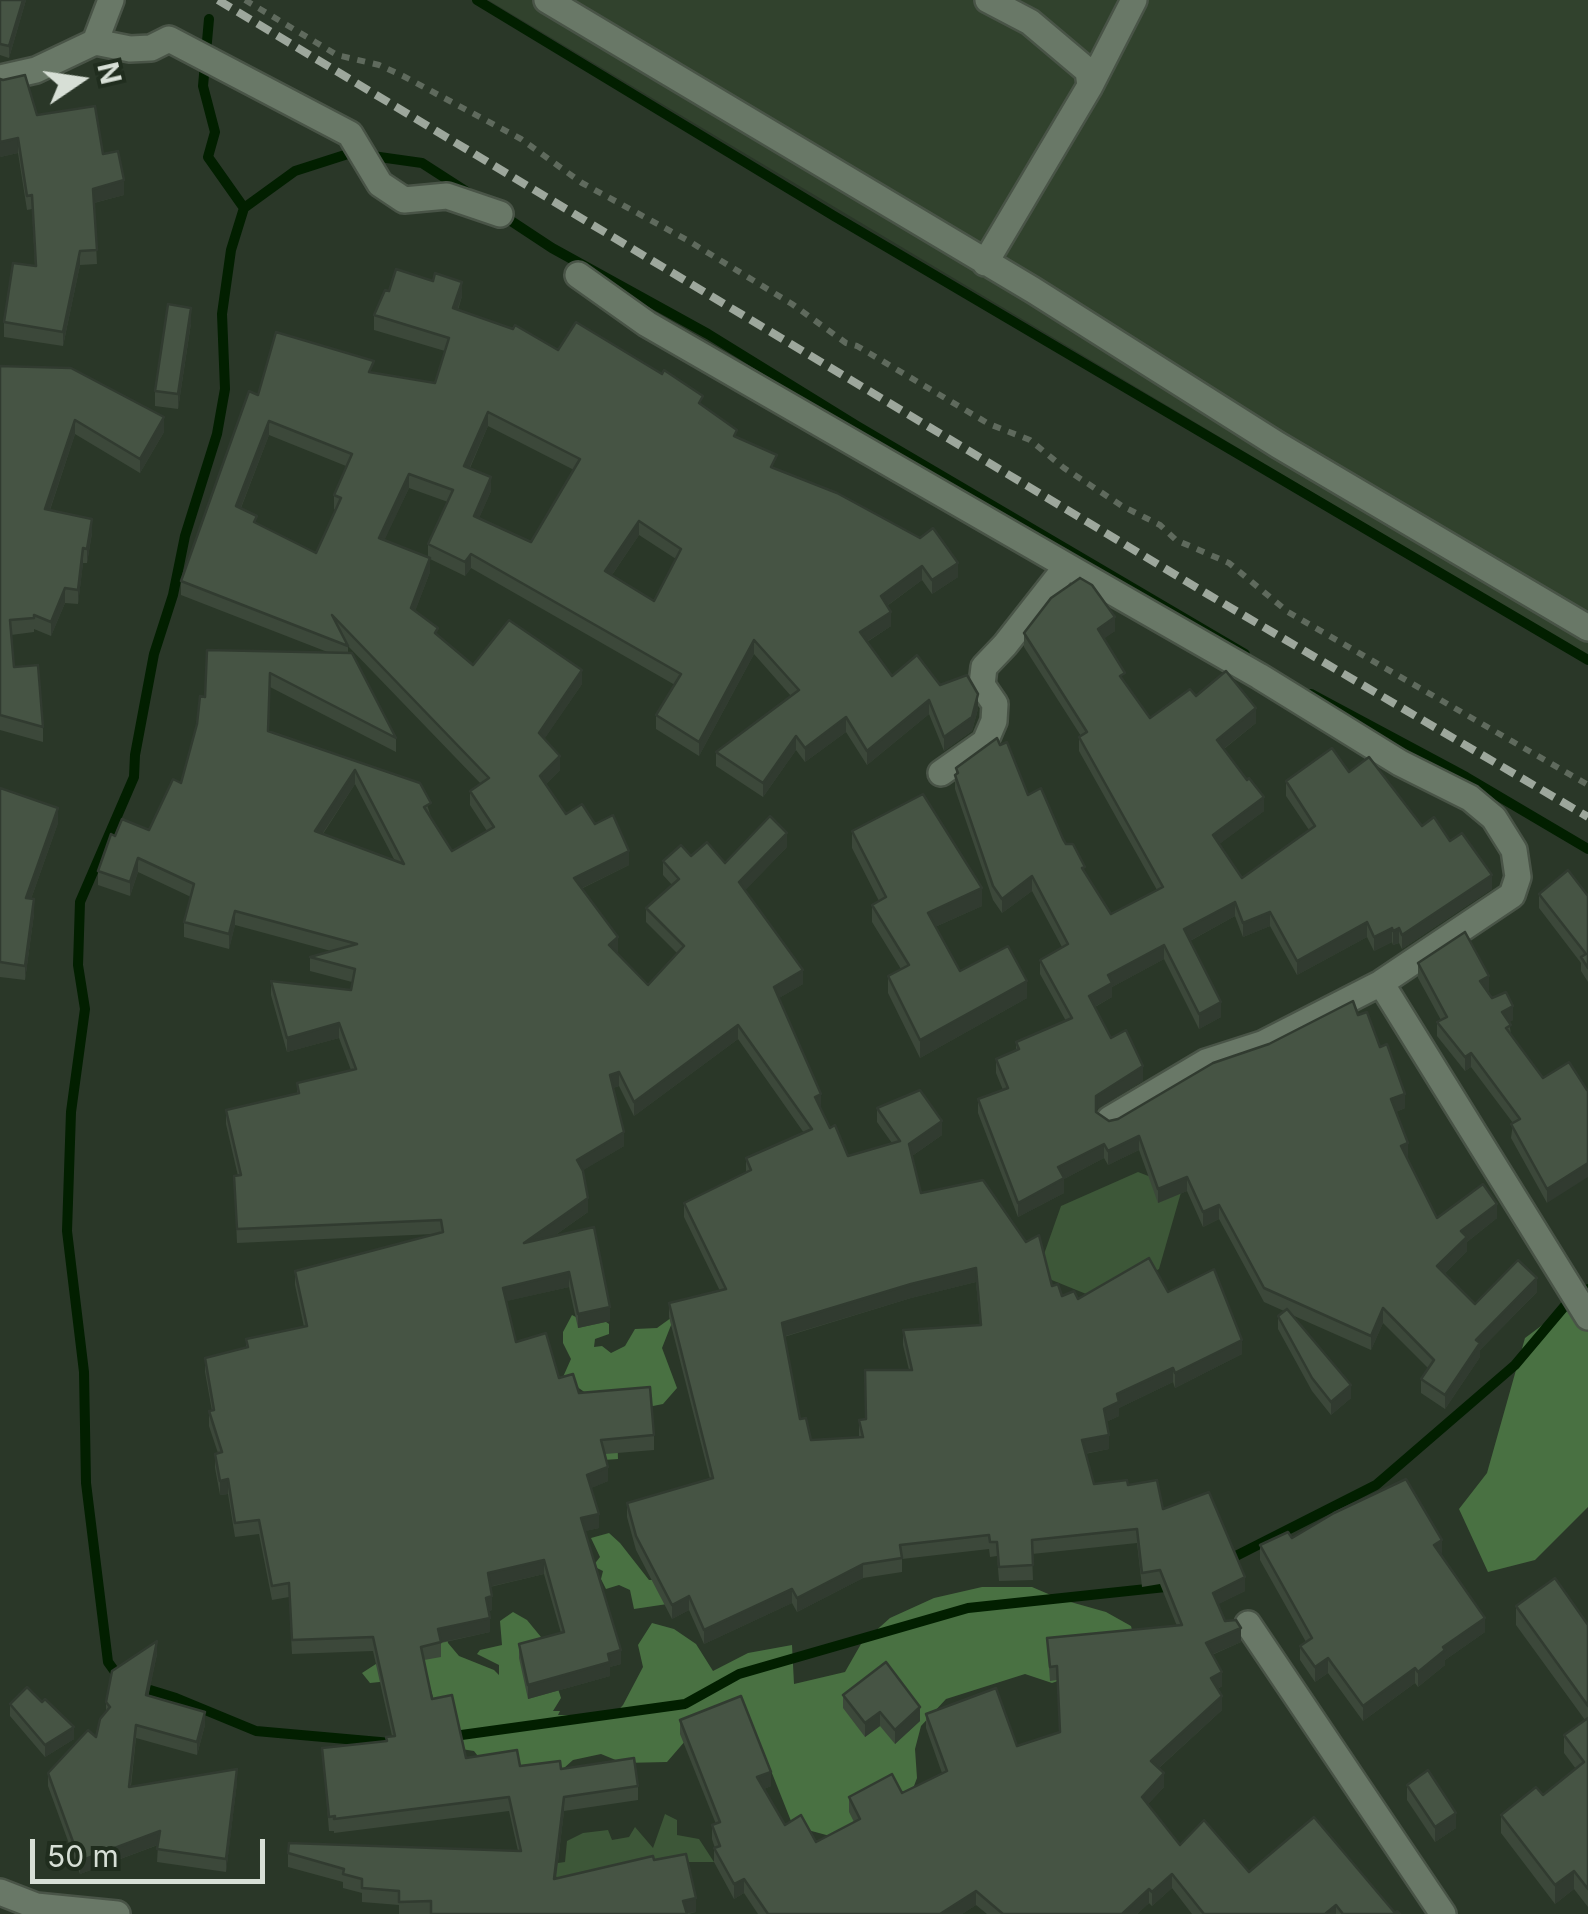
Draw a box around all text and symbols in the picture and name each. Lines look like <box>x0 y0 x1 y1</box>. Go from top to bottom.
north arrow <box>30 30 130 130</box>
text: N <box>90 59 128 87</box>
scale bar <box>35 1819 270 1881</box>
text: 50 m <box>47 1838 119 1874</box>

